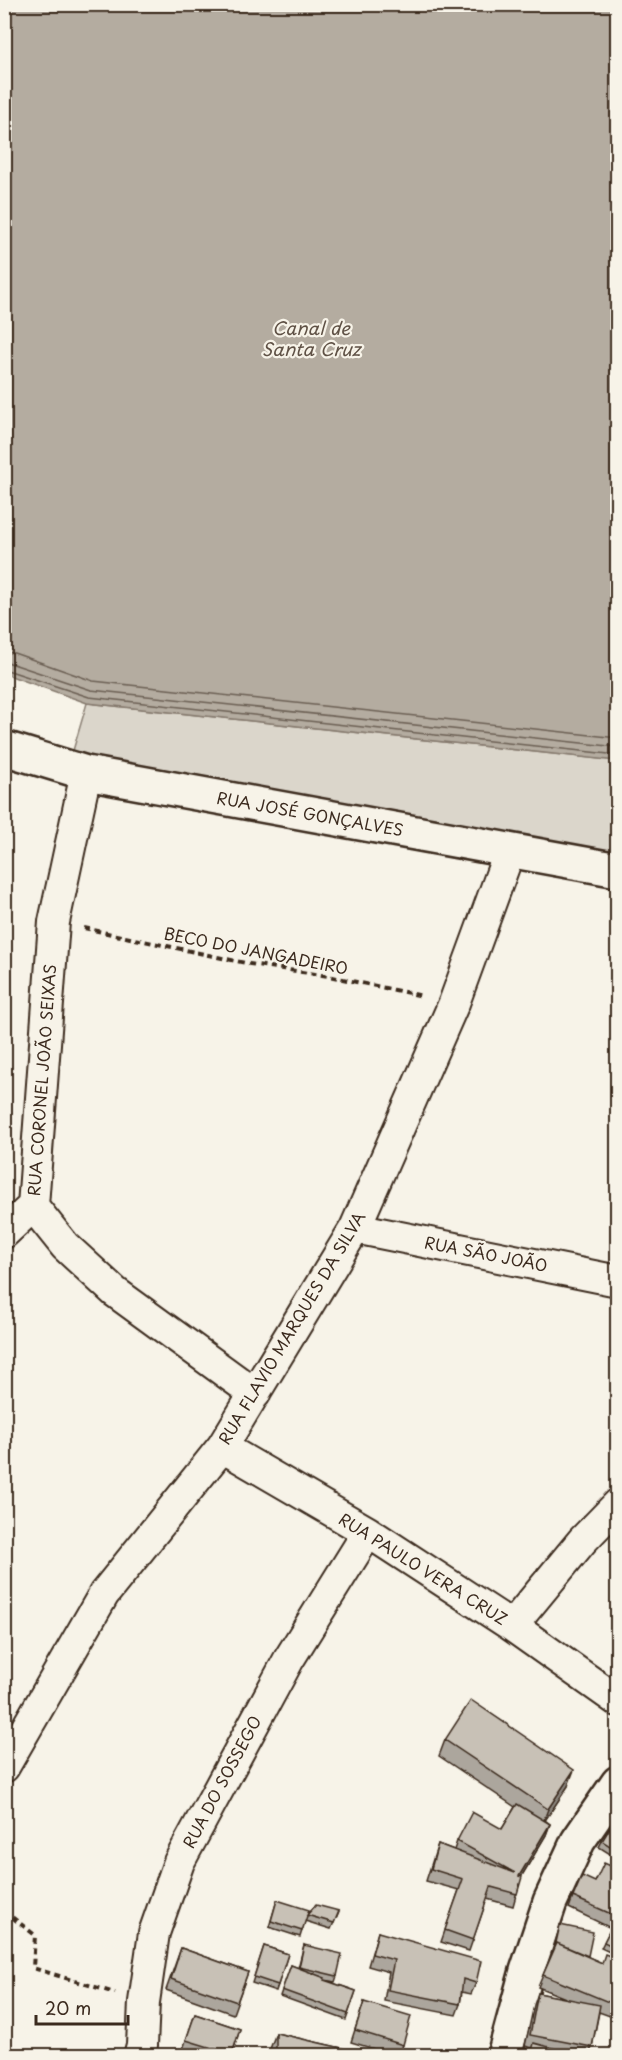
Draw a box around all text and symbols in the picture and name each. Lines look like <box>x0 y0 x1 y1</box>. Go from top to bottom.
water label: Canal de Santa Cruz <box>262 314 363 362</box>
street label: RUA JOSÉ GONÇALVES <box>215 785 405 841</box>
street label: BECO DO JANGADEIRO <box>162 920 350 980</box>
street label: RUA CORONEL JOÃO SEIXAS <box>21 963 61 1197</box>
street label: RUA FLAVIO MARQUES DA SILVA <box>212 1206 371 1449</box>
street label: RUA SÃO JOÃO <box>423 1229 550 1277</box>
street label: RUA PAULO VERA CRUZ <box>335 1506 512 1630</box>
street label: RUA DO SOSSEGO <box>176 1711 266 1852</box>
scale bar <box>36 1988 128 2026</box>
text: 20 m <box>45 1994 91 2021</box>

